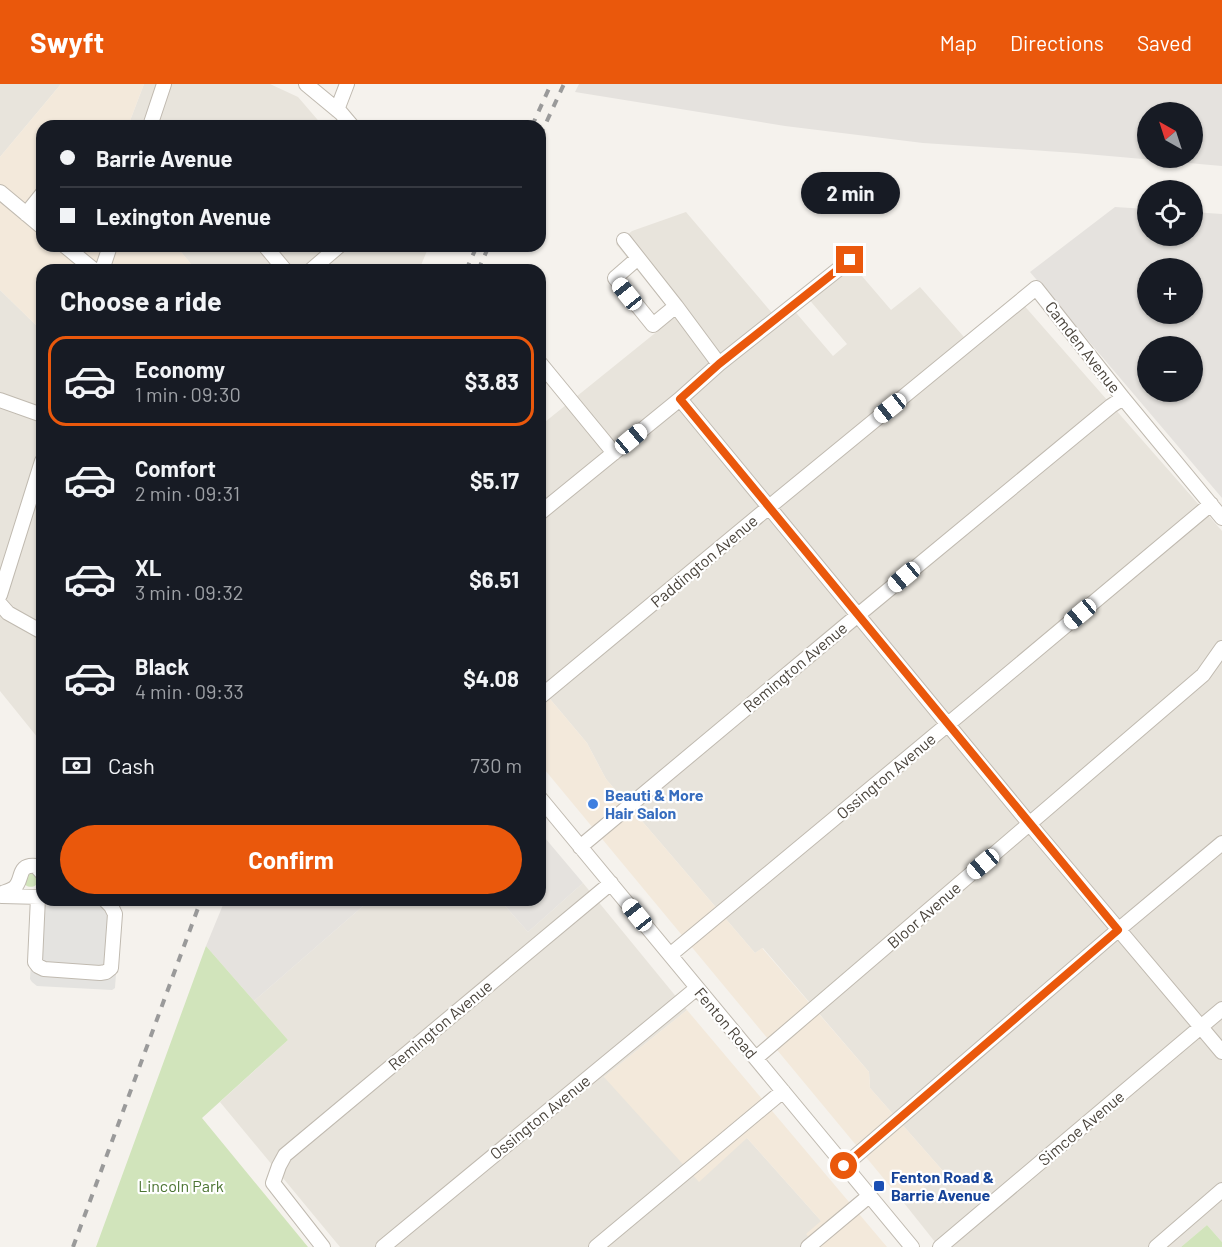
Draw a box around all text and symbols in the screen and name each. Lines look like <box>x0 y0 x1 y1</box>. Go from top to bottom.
text: Swyft <box>30 25 104 59</box>
text: Map <box>940 30 977 55</box>
text: Directions <box>1010 30 1104 55</box>
text: Saved <box>1137 30 1192 55</box>
north arrow <box>1137 102 1203 168</box>
map controls <box>1137 102 1203 402</box>
text: Barrie Avenue <box>96 145 232 171</box>
callout: 2 min <box>800 173 900 215</box>
button: locate <box>1137 180 1203 246</box>
text: 2 min <box>827 181 874 205</box>
text: Lexington Avenue <box>96 203 271 229</box>
route end <box>836 246 863 273</box>
button: + <box>1137 258 1203 324</box>
car <box>609 274 645 314</box>
text: Choose a ride <box>60 284 222 316</box>
street label: Camden Avenue <box>1042 297 1125 396</box>
button: − <box>1137 336 1203 402</box>
icon: car <box>63 354 117 408</box>
text: Economy <box>135 356 225 382</box>
text: $3.83 <box>465 368 519 394</box>
text: 1 min · 09:30 <box>135 382 241 406</box>
car <box>870 390 910 426</box>
car <box>611 421 651 457</box>
icon: car <box>63 453 117 507</box>
text: Comfort <box>135 455 216 481</box>
text: $5.17 <box>470 467 519 493</box>
text: 2 min · 09:31 <box>135 481 240 505</box>
street label: Paddington Avenue <box>647 510 761 611</box>
icon: car <box>63 552 117 606</box>
text: XL <box>135 554 161 580</box>
car <box>884 559 924 595</box>
text: $6.51 <box>469 566 519 592</box>
text: 3 min · 09:32 <box>135 580 243 604</box>
car <box>1060 596 1100 632</box>
street label: Remington Avenue <box>739 618 850 716</box>
icon: car <box>63 651 117 705</box>
text: Black <box>135 653 189 679</box>
text: $4.08 <box>463 665 519 691</box>
text: 4 min · 09:33 <box>135 679 244 703</box>
street label: Ossington Avenue <box>832 729 939 823</box>
icon: cash <box>60 749 93 782</box>
text: Cash <box>108 752 155 778</box>
text: 730 m <box>470 753 522 777</box>
place label: Beauti & More Hair Salon <box>605 785 704 822</box>
marker: Beauti & More Hair Salon <box>586 797 600 811</box>
button: Confirm <box>60 825 522 894</box>
car <box>963 846 1003 882</box>
street label: Bloor Avenue <box>883 878 964 952</box>
car <box>619 895 655 935</box>
street label: Remington Avenue <box>384 976 495 1074</box>
street label: Fenton Road <box>691 983 762 1062</box>
street label: Ossington Avenue <box>486 1070 594 1163</box>
street label: Simcoe Avenue <box>1034 1086 1127 1169</box>
route start <box>830 1152 857 1179</box>
place label: Fenton Road & Barrie Avenue <box>891 1167 994 1204</box>
park label: Lincoln Park <box>138 1176 224 1195</box>
marker: Fenton Road & Barrie Avenue <box>872 1179 886 1193</box>

